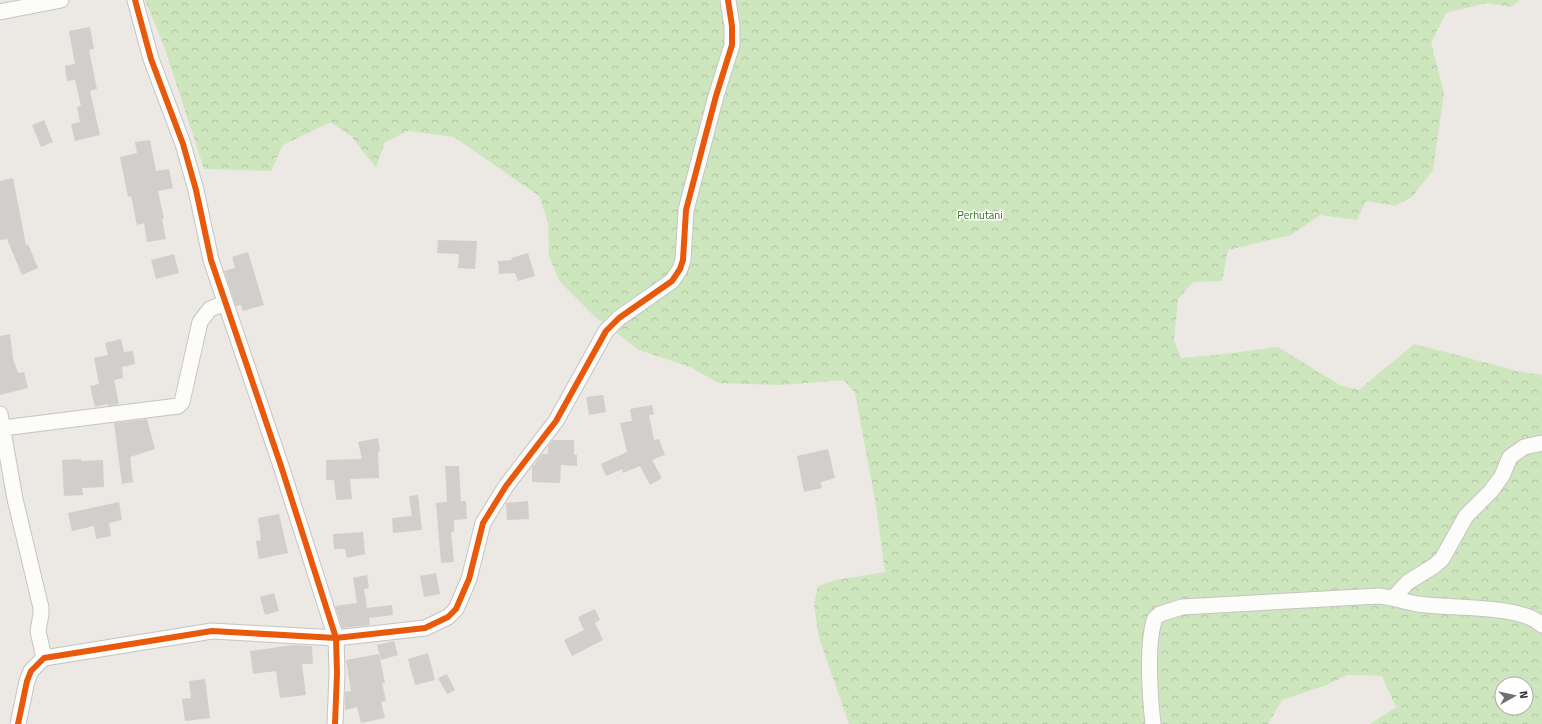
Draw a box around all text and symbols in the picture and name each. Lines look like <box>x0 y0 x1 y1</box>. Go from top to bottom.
park label: Perhutani <box>957 207 1003 223</box>
north arrow <box>1494 676 1534 716</box>
text: N <box>1515 690 1532 699</box>

